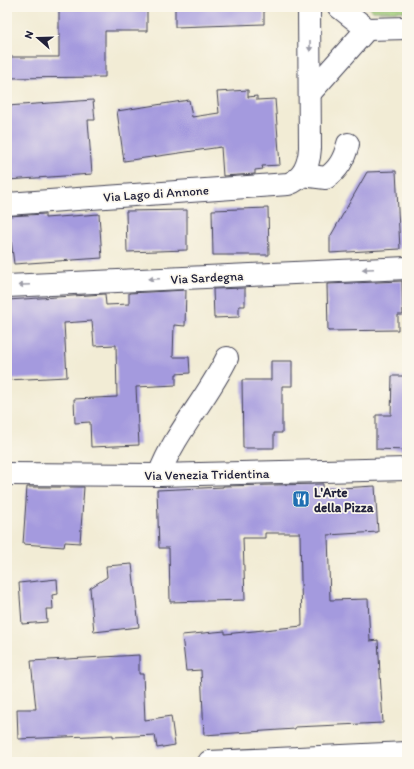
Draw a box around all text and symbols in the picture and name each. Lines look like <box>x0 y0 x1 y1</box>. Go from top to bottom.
north arrow <box>18 18 58 58</box>
text: N <box>22 29 36 40</box>
one-way arrow <box>307 40 313 53</box>
street label: Via Lago di Annone <box>103 182 209 205</box>
one-way arrow <box>361 266 374 272</box>
street label: Via Sardegna <box>170 268 245 287</box>
one-way arrow <box>148 276 160 283</box>
one-way arrow <box>17 282 30 288</box>
street label: Via Venezia Tridentina <box>144 466 270 483</box>
place label: L'Arte della Pizza <box>314 485 374 515</box>
restaurant icon: L'Arte della Pizza <box>291 489 311 509</box>

